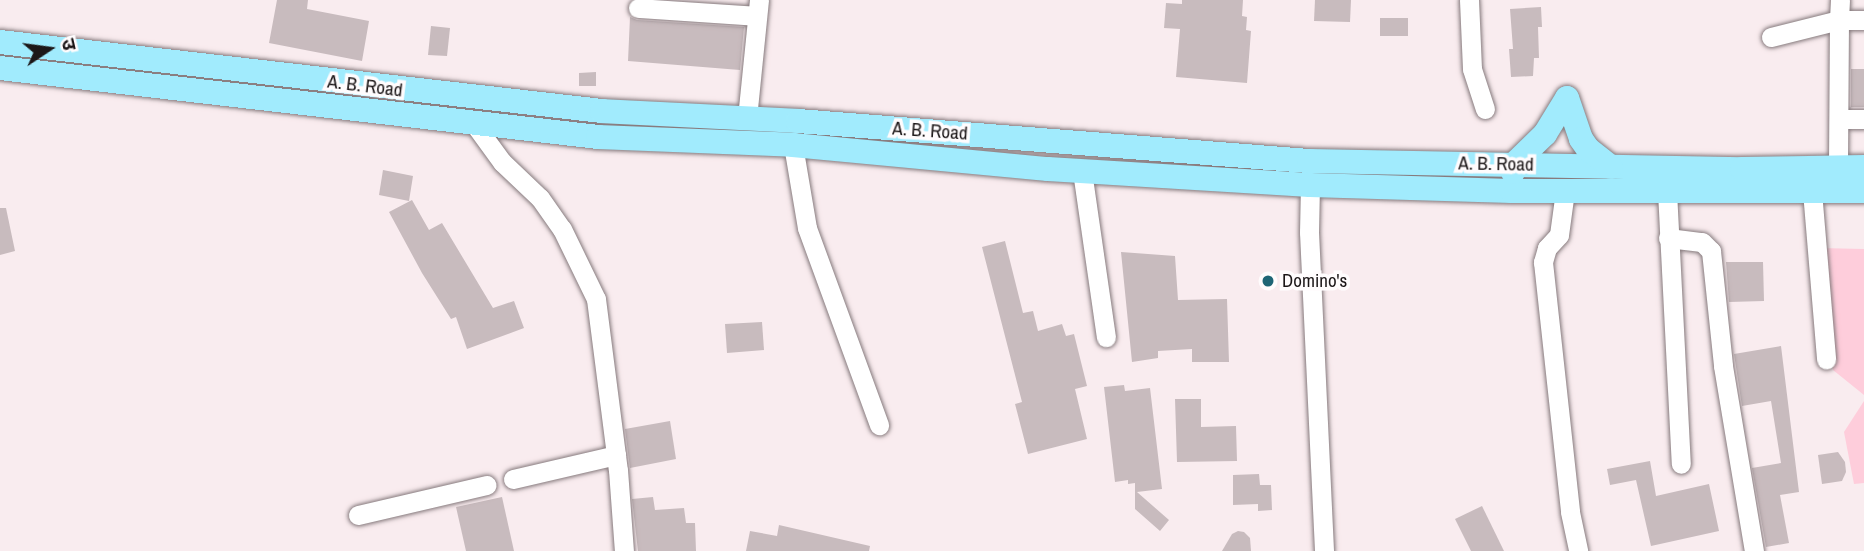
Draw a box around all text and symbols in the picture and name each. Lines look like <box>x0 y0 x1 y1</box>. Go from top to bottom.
north arrow <box>14 14 84 84</box>
text: उ <box>56 36 83 53</box>
street label: A. B. Road <box>326 70 404 102</box>
street label: A. B. Road <box>892 117 968 145</box>
street label: A. B. Road <box>1458 152 1534 176</box>
place label: Domino's <box>1282 270 1347 292</box>
marker: Domino's <box>1260 273 1276 289</box>

